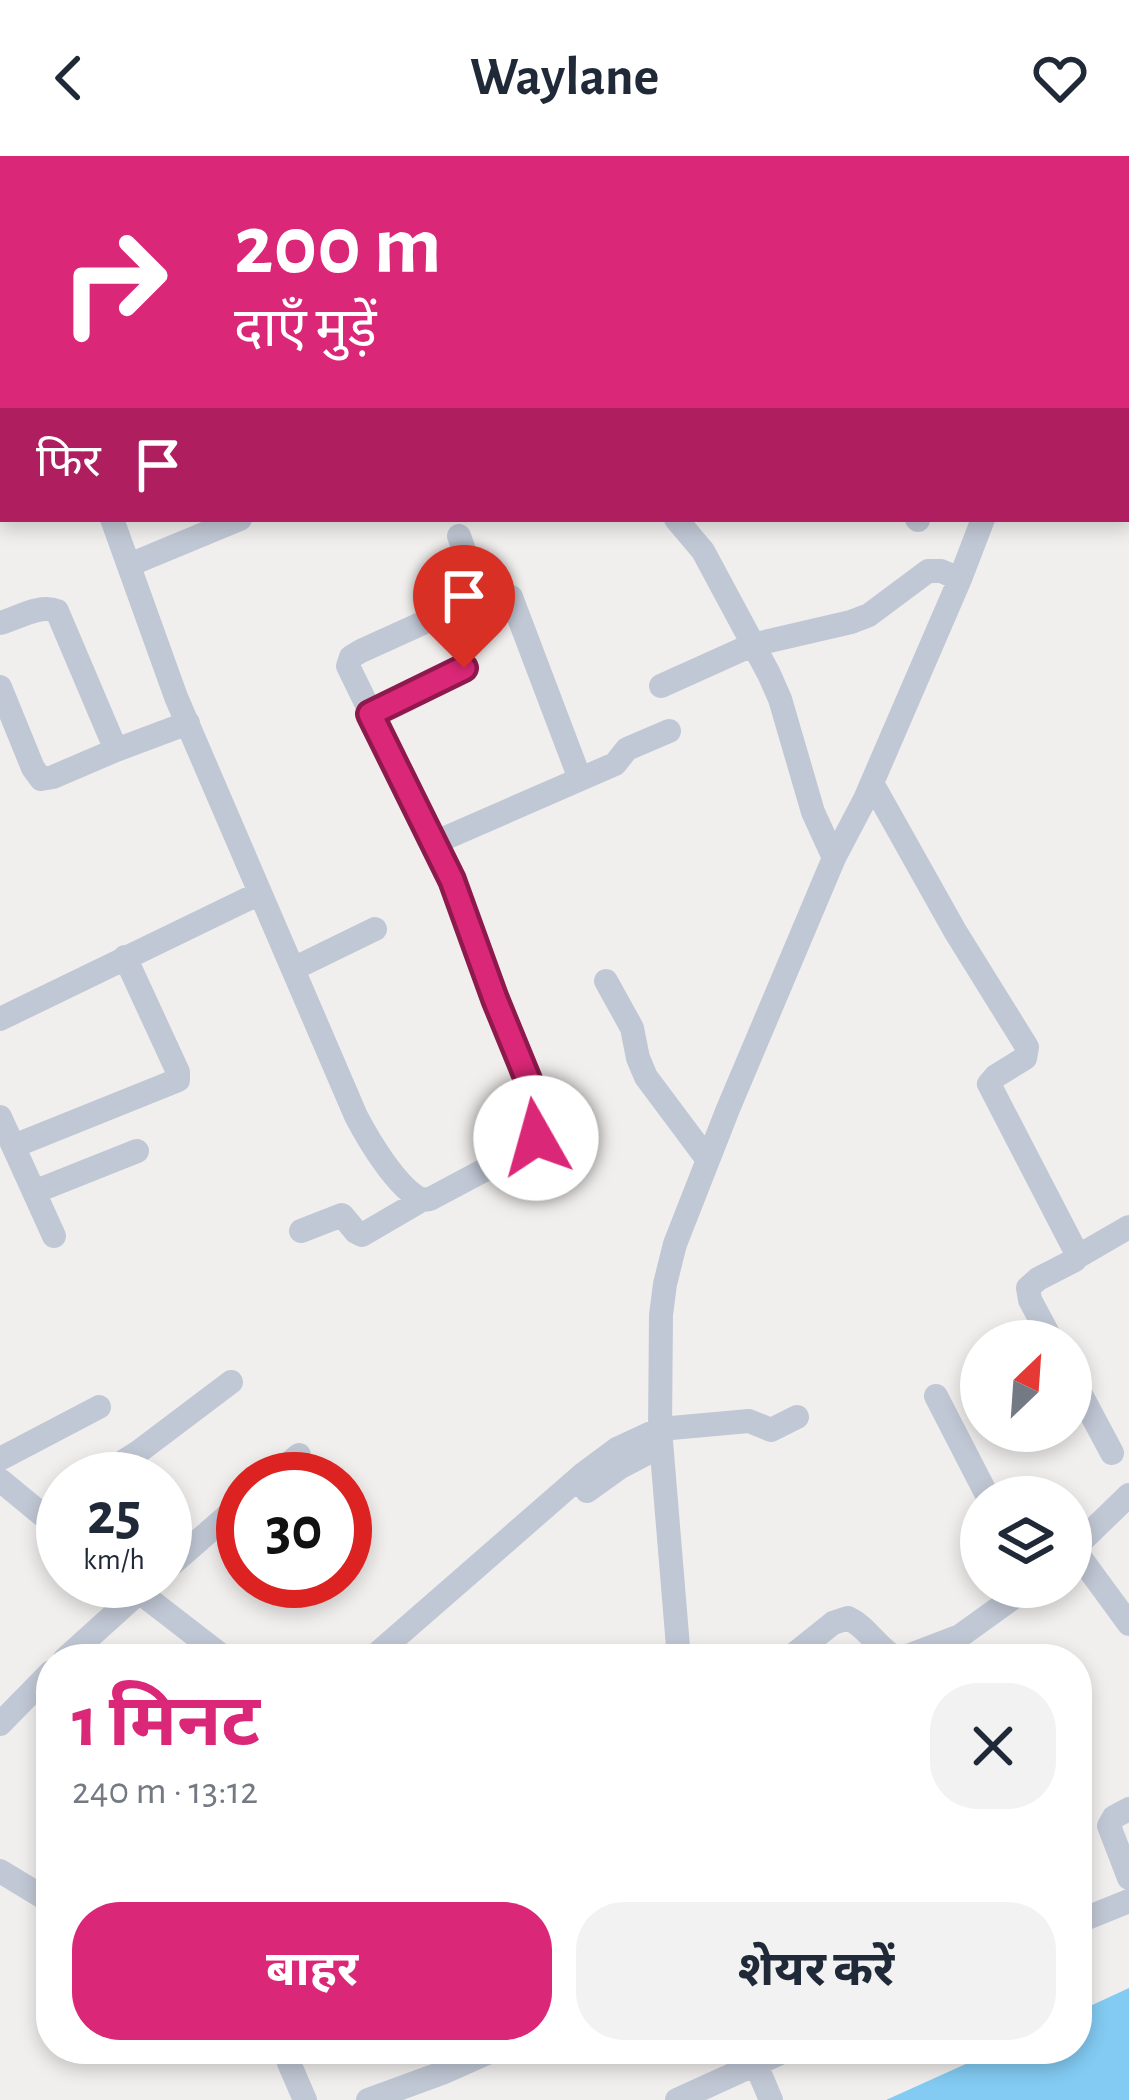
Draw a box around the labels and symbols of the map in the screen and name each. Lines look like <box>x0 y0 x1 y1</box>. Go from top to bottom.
pin <box>413 545 515 668</box>
position arrow <box>473 1075 599 1201</box>
north arrow <box>960 1320 1092 1452</box>
speed limit sign: 30 <box>216 1452 372 1608</box>

